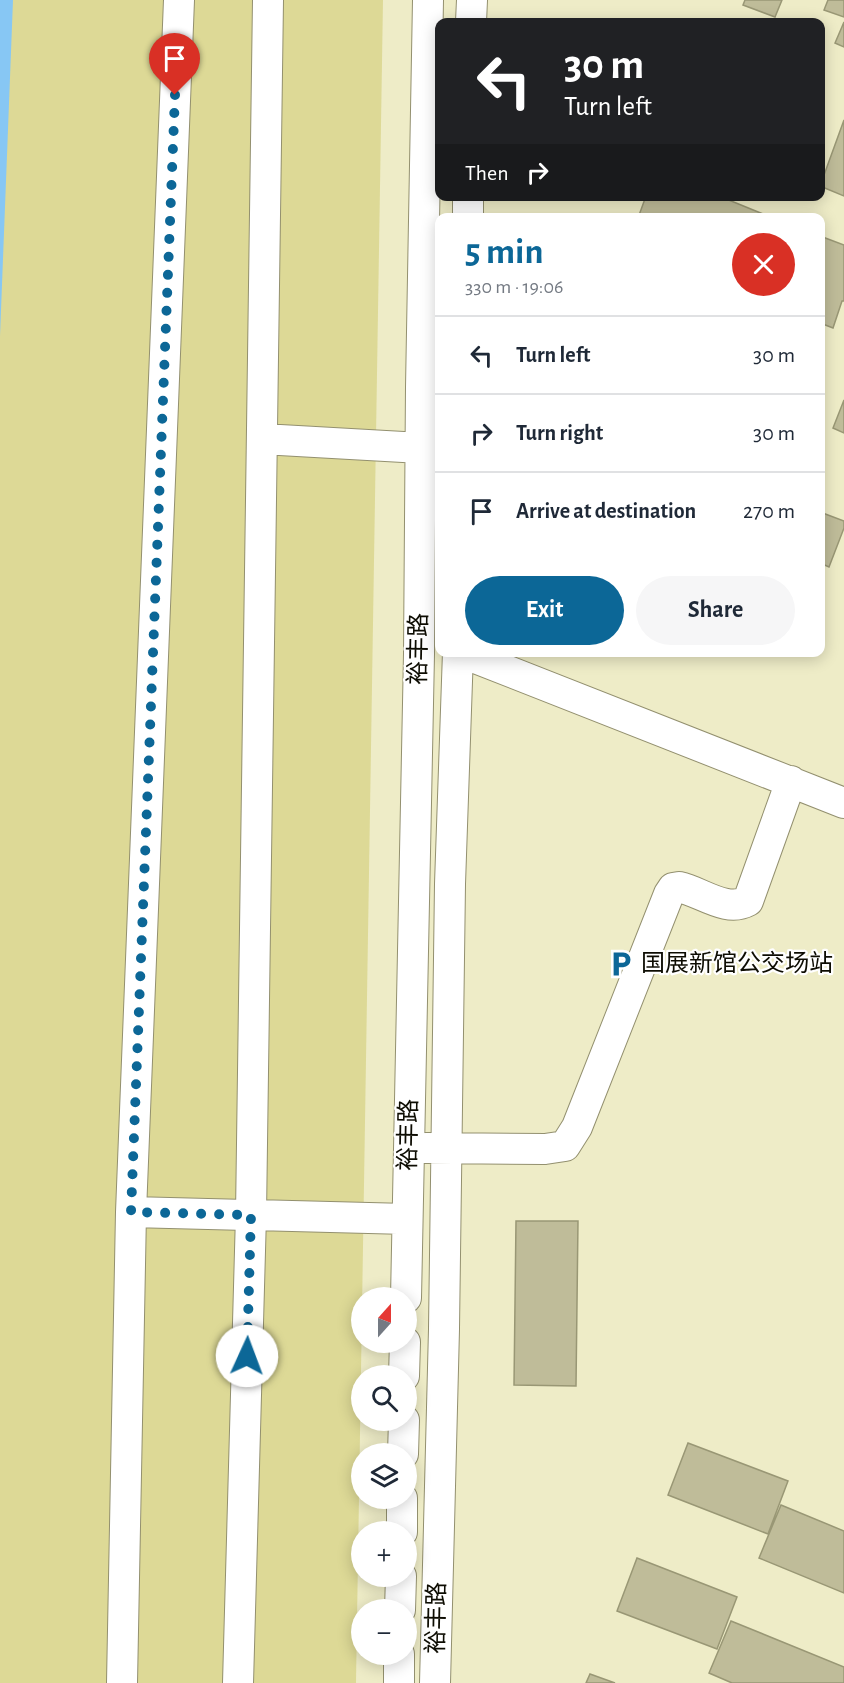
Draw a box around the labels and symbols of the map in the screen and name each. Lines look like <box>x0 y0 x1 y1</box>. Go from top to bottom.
pin <box>149 33 200 95</box>
street label: 裕丰路 <box>404 613 432 685</box>
parking icon: 国展新馆公交场站 <box>606 949 636 979</box>
place label: 国展新馆公交场站 <box>641 950 833 976</box>
street label: 裕丰路 <box>394 1099 422 1171</box>
north arrow <box>351 1287 417 1353</box>
position arrow <box>215 1324 279 1388</box>
street label: 裕丰路 <box>422 1582 450 1654</box>

